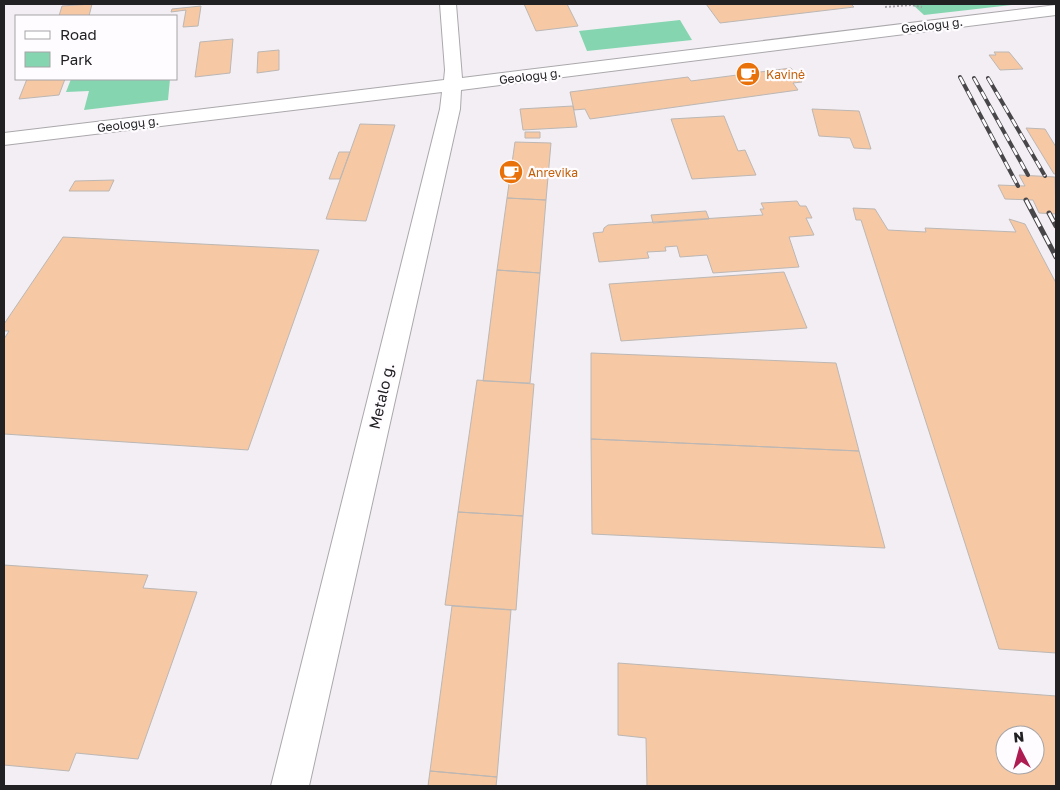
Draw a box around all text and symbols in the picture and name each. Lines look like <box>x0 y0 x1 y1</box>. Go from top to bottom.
street label: Geologų g. <box>900 14 964 36</box>
legend <box>15 15 178 80</box>
text: Road <box>60 25 97 43</box>
text: Park <box>60 50 93 68</box>
cafe icon: Kavinė <box>735 61 761 87</box>
street label: Geologų g. <box>498 65 562 87</box>
place label: Kavinė <box>766 67 805 82</box>
street label: Geologų g. <box>96 113 160 135</box>
cafe icon: Anrevika <box>498 159 524 185</box>
place label: Anrevika <box>528 165 578 180</box>
street label: Metalo g. <box>365 361 397 431</box>
north arrow <box>995 725 1045 775</box>
text: N <box>1012 728 1025 746</box>

